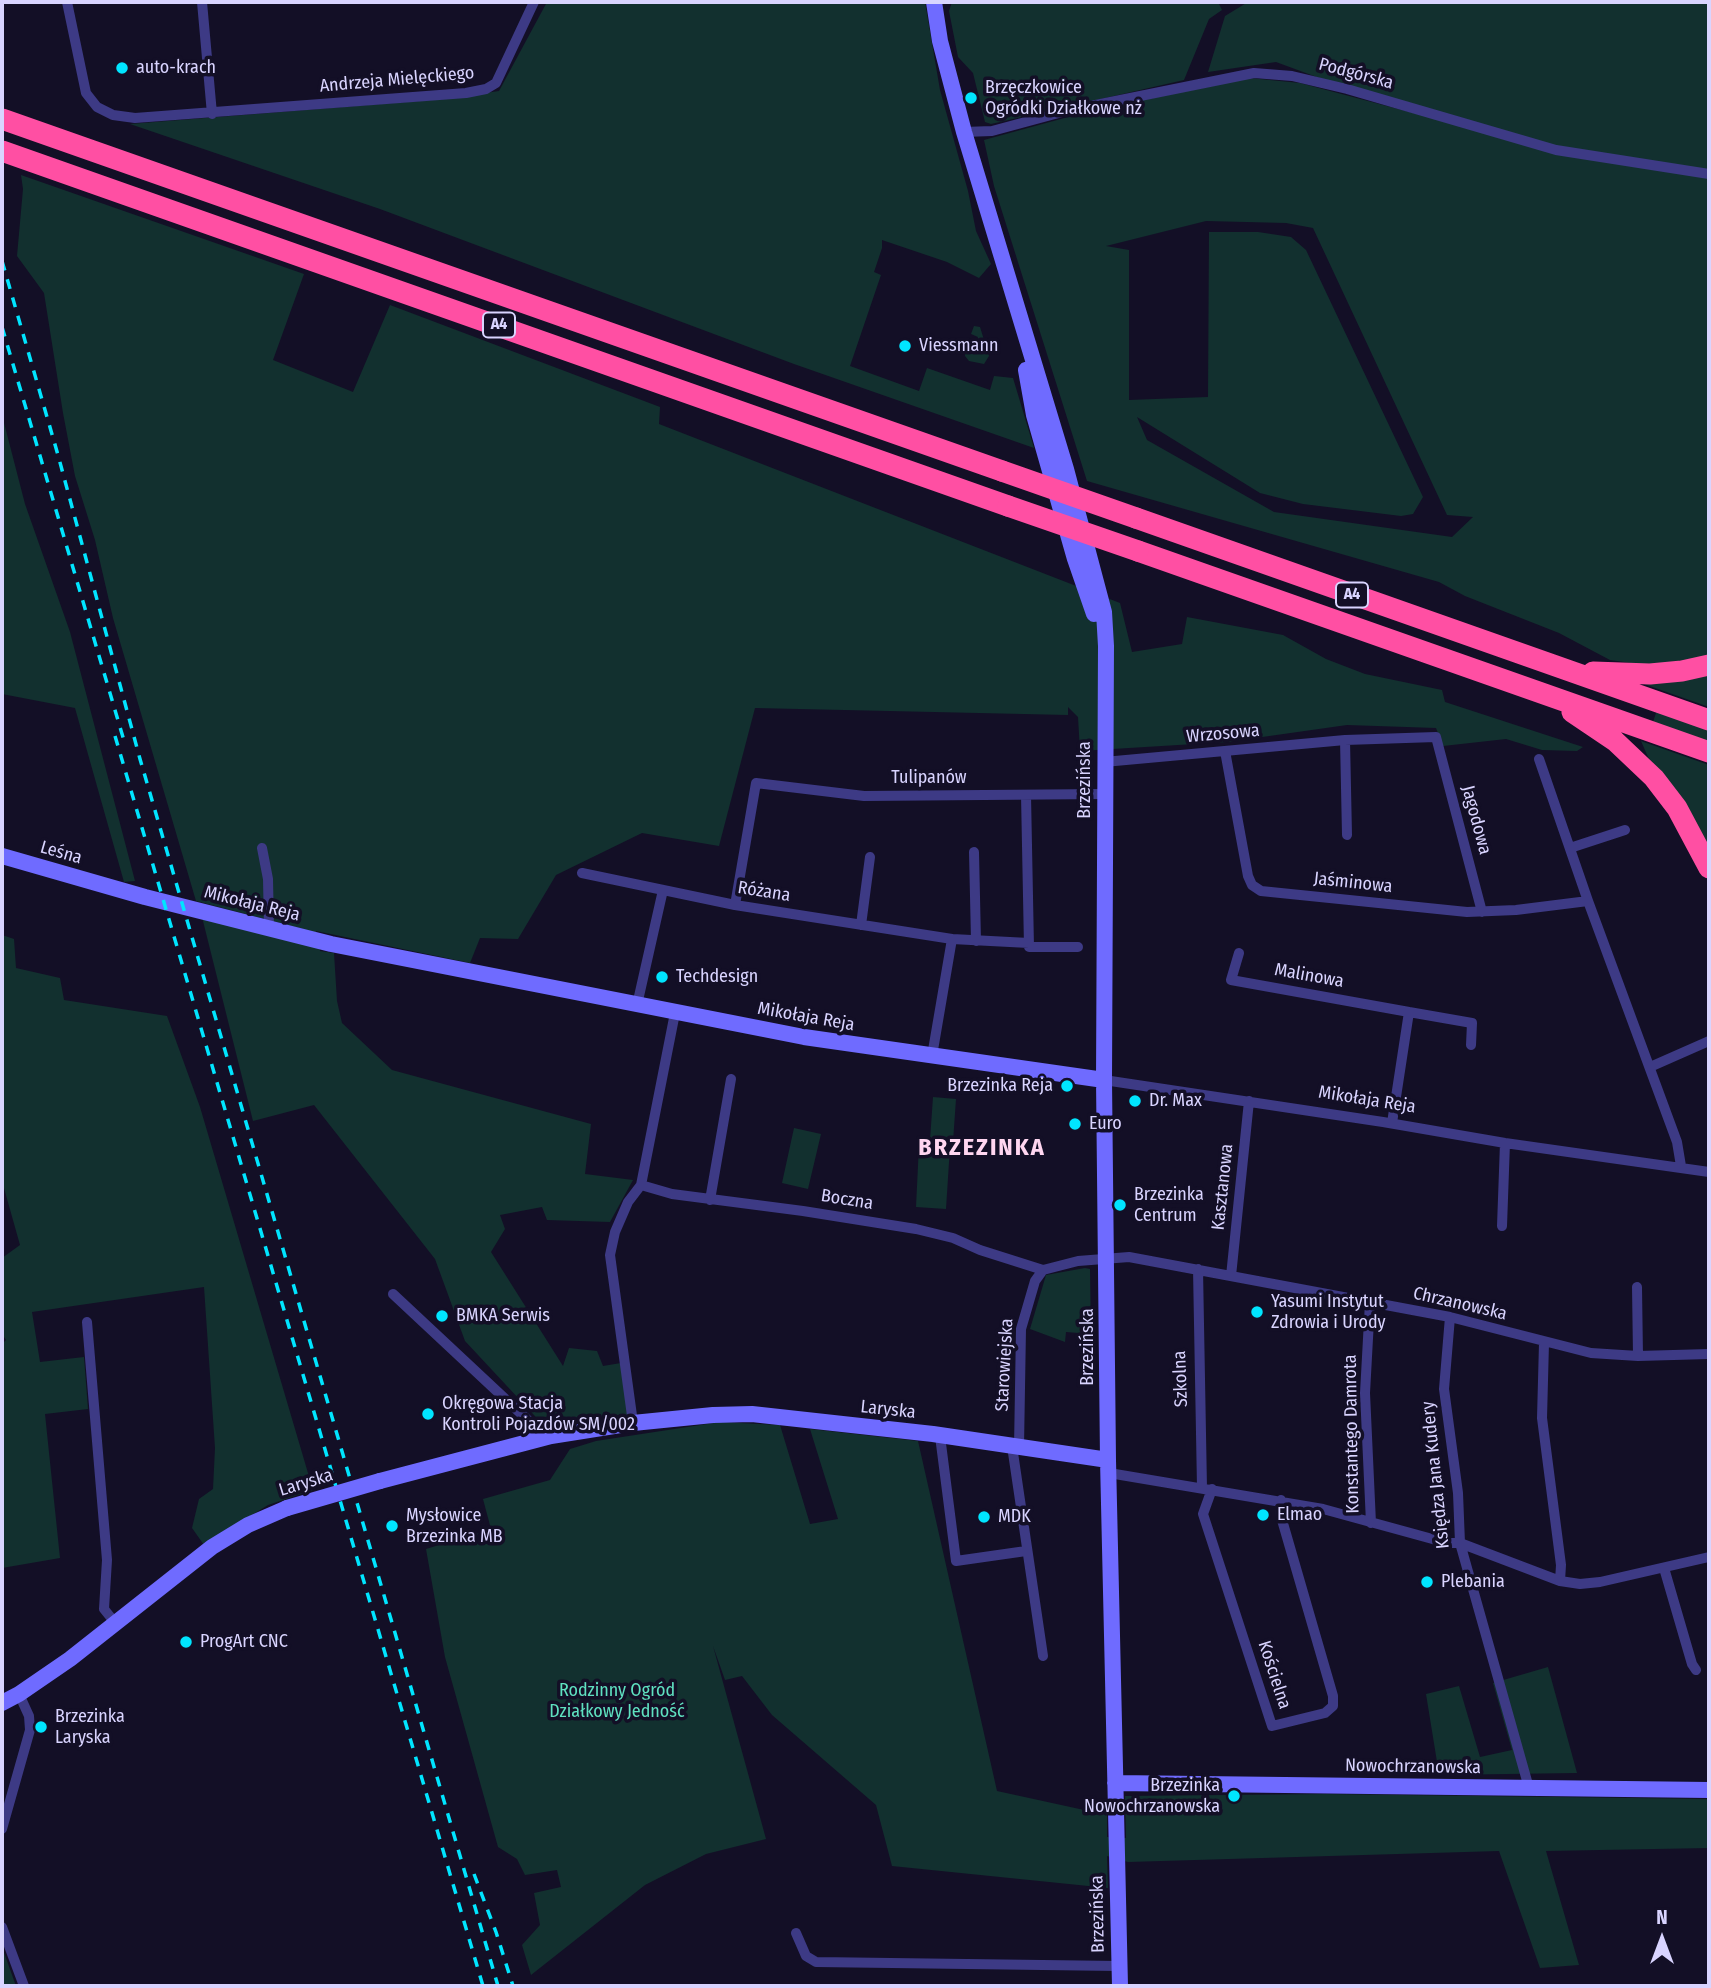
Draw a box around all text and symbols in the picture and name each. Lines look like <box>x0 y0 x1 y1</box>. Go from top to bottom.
street label: Podgórska <box>1316 54 1396 94</box>
place label: auto-krach <box>136 57 216 79</box>
marker: auto-krach <box>114 60 130 76</box>
street label: Andrzeja Mielęckiego <box>319 62 475 98</box>
place label: Brzęczkowice Ogródki Działkowe nż <box>985 77 1142 119</box>
marker: Brzęczkowice Ogródki Działkowe nż <box>963 90 979 106</box>
road number: A4 <box>483 312 515 338</box>
place label: Viessmann <box>919 335 998 357</box>
marker: Viessmann <box>897 338 913 354</box>
road number: A4 <box>1336 582 1368 608</box>
street label: Wrzosowa <box>1185 720 1261 748</box>
street label: Brzezińska <box>1074 741 1096 819</box>
street label: Tulipanów <box>891 767 967 789</box>
street label: Jagodowa <box>1456 783 1496 857</box>
street label: Leśna <box>38 837 84 869</box>
street label: Jaśminowa <box>1313 868 1393 898</box>
street label: Różana <box>736 877 792 907</box>
street label: Mikołaja Reja <box>202 882 302 926</box>
street label: Malinowa <box>1273 959 1345 993</box>
place label: Techdesign <box>676 966 758 988</box>
marker: Techdesign <box>654 969 670 985</box>
street label: Mikołaja Reja <box>756 998 856 1036</box>
place label: Brzezinka Reja <box>947 1075 1053 1097</box>
marker: Brzezinka Reja <box>1059 1078 1075 1094</box>
street label: Mikołaja Reja <box>1317 1082 1417 1118</box>
place label: Dr. Max <box>1149 1090 1202 1112</box>
marker: Dr. Max <box>1127 1093 1143 1109</box>
place label: Euro <box>1089 1113 1122 1135</box>
marker: Euro <box>1067 1116 1083 1132</box>
district label: BRZEZINKA <box>919 1134 1045 1162</box>
street label: Kasztanowa <box>1208 1143 1238 1231</box>
place label: Brzezinka Centrum <box>1134 1184 1204 1226</box>
street label: Boczna <box>819 1185 875 1215</box>
marker: Brzezinka Centrum <box>1112 1197 1128 1213</box>
street label: Chrzanowska <box>1411 1283 1509 1325</box>
place label: Yasumi Instytut Zdrowia i Urody <box>1271 1291 1386 1334</box>
marker: Yasumi Instytut Zdrowia i Urody <box>1249 1304 1265 1320</box>
place label: BMKA Serwis <box>456 1305 550 1327</box>
marker: BMKA Serwis <box>434 1308 450 1324</box>
street label: Brzezińska <box>1077 1308 1099 1386</box>
street label: Starowiejska <box>992 1318 1018 1412</box>
street label: Szkolna <box>1169 1350 1193 1408</box>
street label: Konstantego Damrota <box>1340 1354 1364 1514</box>
place label: Okręgowa Stacja Kontroli Pojazdów SM/002 <box>442 1393 635 1436</box>
street label: Laryska <box>859 1396 917 1424</box>
street label: Księdza Jana Kudery <box>1418 1400 1454 1550</box>
marker: Okręgowa Stacja Kontroli Pojazdów SM/002 <box>420 1406 436 1422</box>
street label: Laryska <box>276 1465 336 1501</box>
place label: Elmao <box>1277 1504 1322 1526</box>
place label: Mysłowice Brzezinka MB <box>406 1505 503 1548</box>
place label: MDK <box>998 1506 1031 1528</box>
marker: Elmao <box>1255 1507 1271 1523</box>
marker: MDK <box>976 1509 992 1525</box>
marker: Mysłowice Brzezinka MB <box>384 1518 400 1534</box>
place label: Plebania <box>1441 1571 1505 1593</box>
marker: Plebania <box>1419 1574 1435 1590</box>
place label: ProgArt CNC <box>200 1631 288 1653</box>
marker: ProgArt CNC <box>178 1634 194 1650</box>
street label: Kościelna <box>1253 1638 1295 1712</box>
park label: Rodzinny Ogród Działkowy Jedność <box>549 1680 685 1722</box>
place label: Brzezinka Laryska <box>55 1706 125 1748</box>
marker: Brzezinka Laryska <box>33 1719 49 1735</box>
street label: Nowochrzanowska <box>1345 1755 1481 1779</box>
place label: Brzezinka Nowochrzanowska <box>1084 1775 1220 1817</box>
marker: Brzezinka Nowochrzanowska <box>1226 1788 1242 1804</box>
street label: Brzezińska <box>1087 1875 1109 1953</box>
north arrow <box>1627 1904 1697 1974</box>
text: N <box>1656 1906 1668 1929</box>

